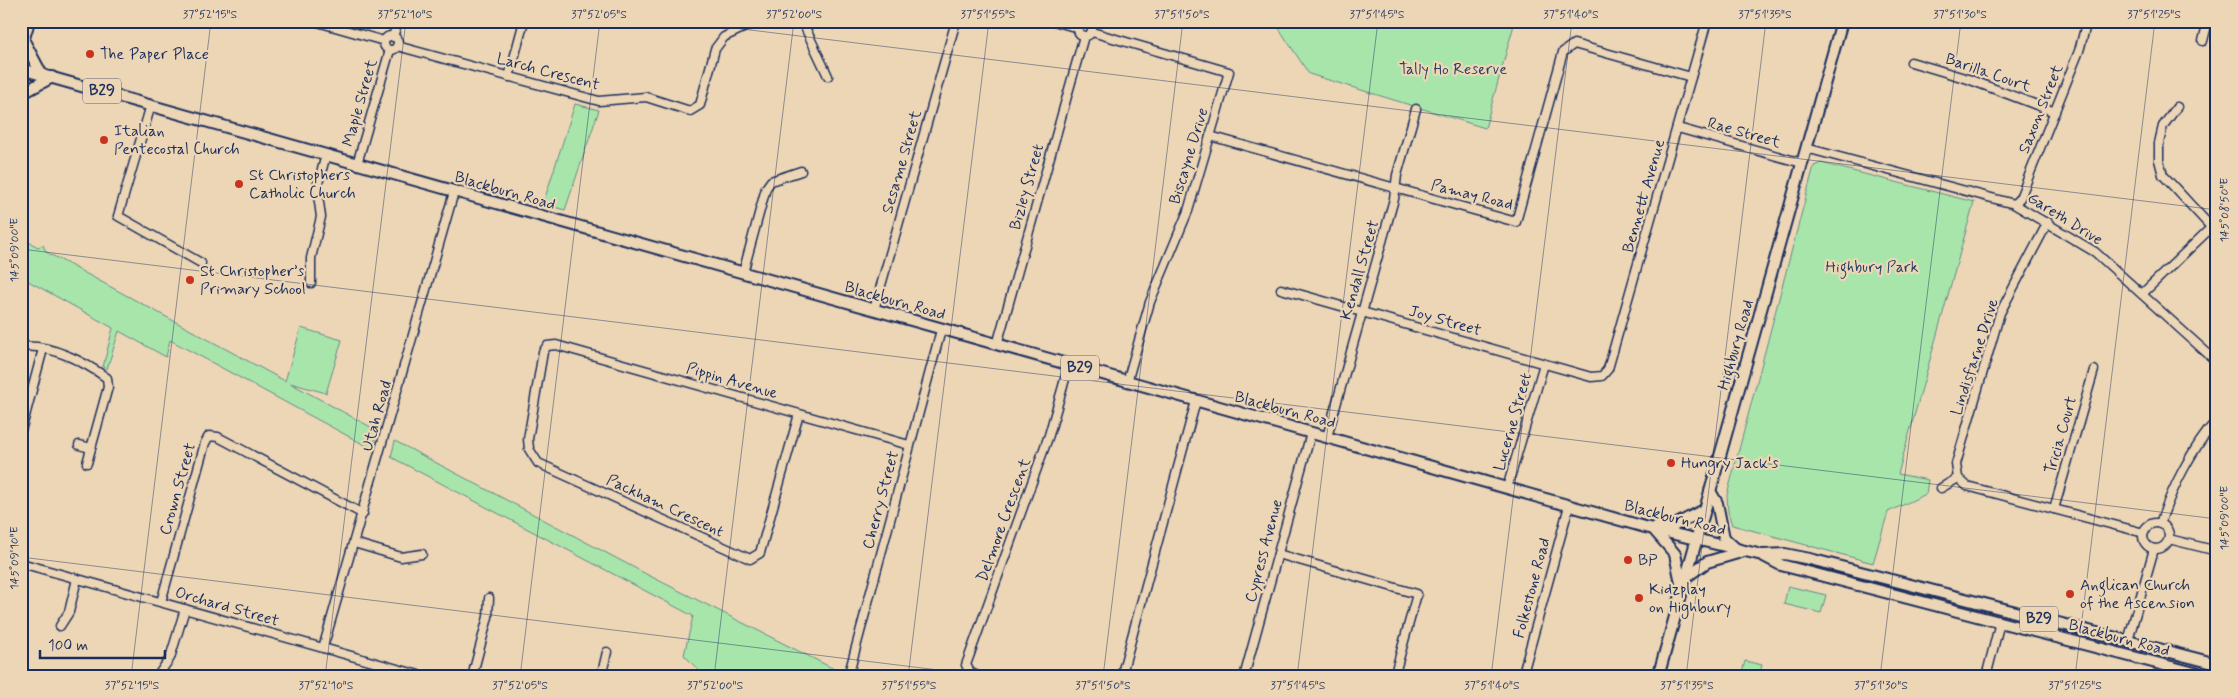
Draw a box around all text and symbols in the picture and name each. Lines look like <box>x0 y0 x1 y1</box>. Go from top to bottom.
text: 37°52'15"S <box>183 7 238 23</box>
text: 37°52'10"S <box>378 7 433 23</box>
text: 37°52'05"S <box>571 7 627 23</box>
text: 37°52'00"S <box>766 7 822 23</box>
text: 37°51'55"S <box>960 7 1016 23</box>
text: 37°51'50"S <box>1154 7 1210 23</box>
text: 37°51'45"S <box>1350 7 1405 23</box>
text: 37°51'40"S <box>1543 7 1599 23</box>
text: 37°51'35"S <box>1738 7 1792 23</box>
text: 37°51'30"S <box>1933 7 1987 23</box>
text: 37°51'25"S <box>2127 7 2181 23</box>
place label: The Paper Place <box>100 44 209 65</box>
marker: The Paper Place <box>84 48 96 60</box>
street label: Larch Crescent <box>494 48 602 96</box>
street label: Barilla Court <box>1943 49 2034 98</box>
street label: Maple Street <box>337 56 383 149</box>
park label: Tally Ho Reserve <box>1399 59 1507 80</box>
street label: Saxon Street <box>2014 61 2069 157</box>
road number: B29 <box>83 78 121 104</box>
street label: Biscayne Drive <box>1164 105 1214 207</box>
street label: Sesame Street <box>877 107 927 216</box>
street label: Rae Street <box>1705 113 1783 154</box>
place label: Italian Pentecostal Church <box>114 121 240 160</box>
marker: Italian Pentecostal Church <box>98 134 110 146</box>
street label: Bennett Avenue <box>1618 137 1670 255</box>
street label: Bizley Street <box>1005 142 1049 232</box>
place label: St Christophers Catholic Church <box>249 165 356 204</box>
street label: Blackburn Road <box>452 167 558 215</box>
street label: Pamay Road <box>1429 175 1515 215</box>
marker: St Christophers Catholic Church <box>233 178 245 190</box>
text: 145°08'50"E <box>2217 178 2233 242</box>
street label: Gareth Drive <box>2023 188 2107 250</box>
street label: Kendall Street <box>1336 217 1384 322</box>
text: 145°09'00"E <box>7 218 23 282</box>
park label: Highbury Park <box>1826 257 1918 279</box>
place label: St Christopher’s Primary School <box>200 261 306 300</box>
marker: St Christopher’s Primary School <box>184 274 196 286</box>
street label: Blackburn Road <box>842 277 948 325</box>
street label: Lindisfarne Drive <box>1946 295 2004 418</box>
street label: Highbury Road <box>1713 297 1760 393</box>
street label: Joy Street <box>1406 301 1484 341</box>
road number: B29 <box>1061 356 1099 380</box>
street label: Pippin Avenue <box>684 358 781 404</box>
street label: Lucerne Street <box>1489 370 1537 474</box>
street label: Utah Road <box>357 378 397 454</box>
street label: Blackburn Road <box>1232 386 1338 434</box>
street label: Tricia Court <box>2040 393 2082 476</box>
street label: Crown Street <box>155 440 201 538</box>
street label: Cherry Street <box>858 448 904 551</box>
place label: Hungry Jack's <box>1681 453 1779 475</box>
street label: Delmore Crescent <box>972 455 1036 585</box>
marker: Hungry Jack's <box>1665 457 1677 469</box>
street label: Packham Crescent <box>603 470 727 542</box>
text: 145°09'00"E <box>2217 486 2233 550</box>
street label: Blackburn Road <box>1622 495 1728 541</box>
street label: Cypress Avenue <box>1240 497 1288 605</box>
text: 145°09'10"E <box>7 526 23 590</box>
street label: Folkestone Road <box>1509 535 1555 641</box>
place label: BP <box>1638 550 1657 571</box>
marker: BP <box>1622 554 1634 566</box>
place label: Anglican Church of the Ascension <box>2080 575 2195 614</box>
place label: Kidzplay on Highbury <box>1649 579 1731 619</box>
street label: Orchard Street <box>173 582 282 632</box>
marker: Anglican Church of the Ascension <box>2064 588 2076 600</box>
marker: Kidzplay on Highbury <box>1633 592 1645 604</box>
road number: B29 <box>2020 606 2058 632</box>
street label: Blackburn Road <box>2066 614 2172 662</box>
scale bar <box>40 628 165 660</box>
text: 100 m <box>48 636 88 656</box>
text: 37°52'15"S <box>105 678 160 694</box>
text: 37°52'10"S <box>299 678 354 694</box>
text: 37°52'05"S <box>492 678 548 694</box>
text: 37°52'00"S <box>687 678 743 694</box>
text: 37°51'55"S <box>881 678 937 694</box>
text: 37°51'50"S <box>1075 678 1131 694</box>
text: 37°51'45"S <box>1271 678 1326 694</box>
text: 37°51'40"S <box>1464 678 1520 694</box>
text: 37°51'35"S <box>1660 678 1714 694</box>
text: 37°51'30"S <box>1854 678 1908 694</box>
text: 37°51'25"S <box>2048 678 2102 694</box>

